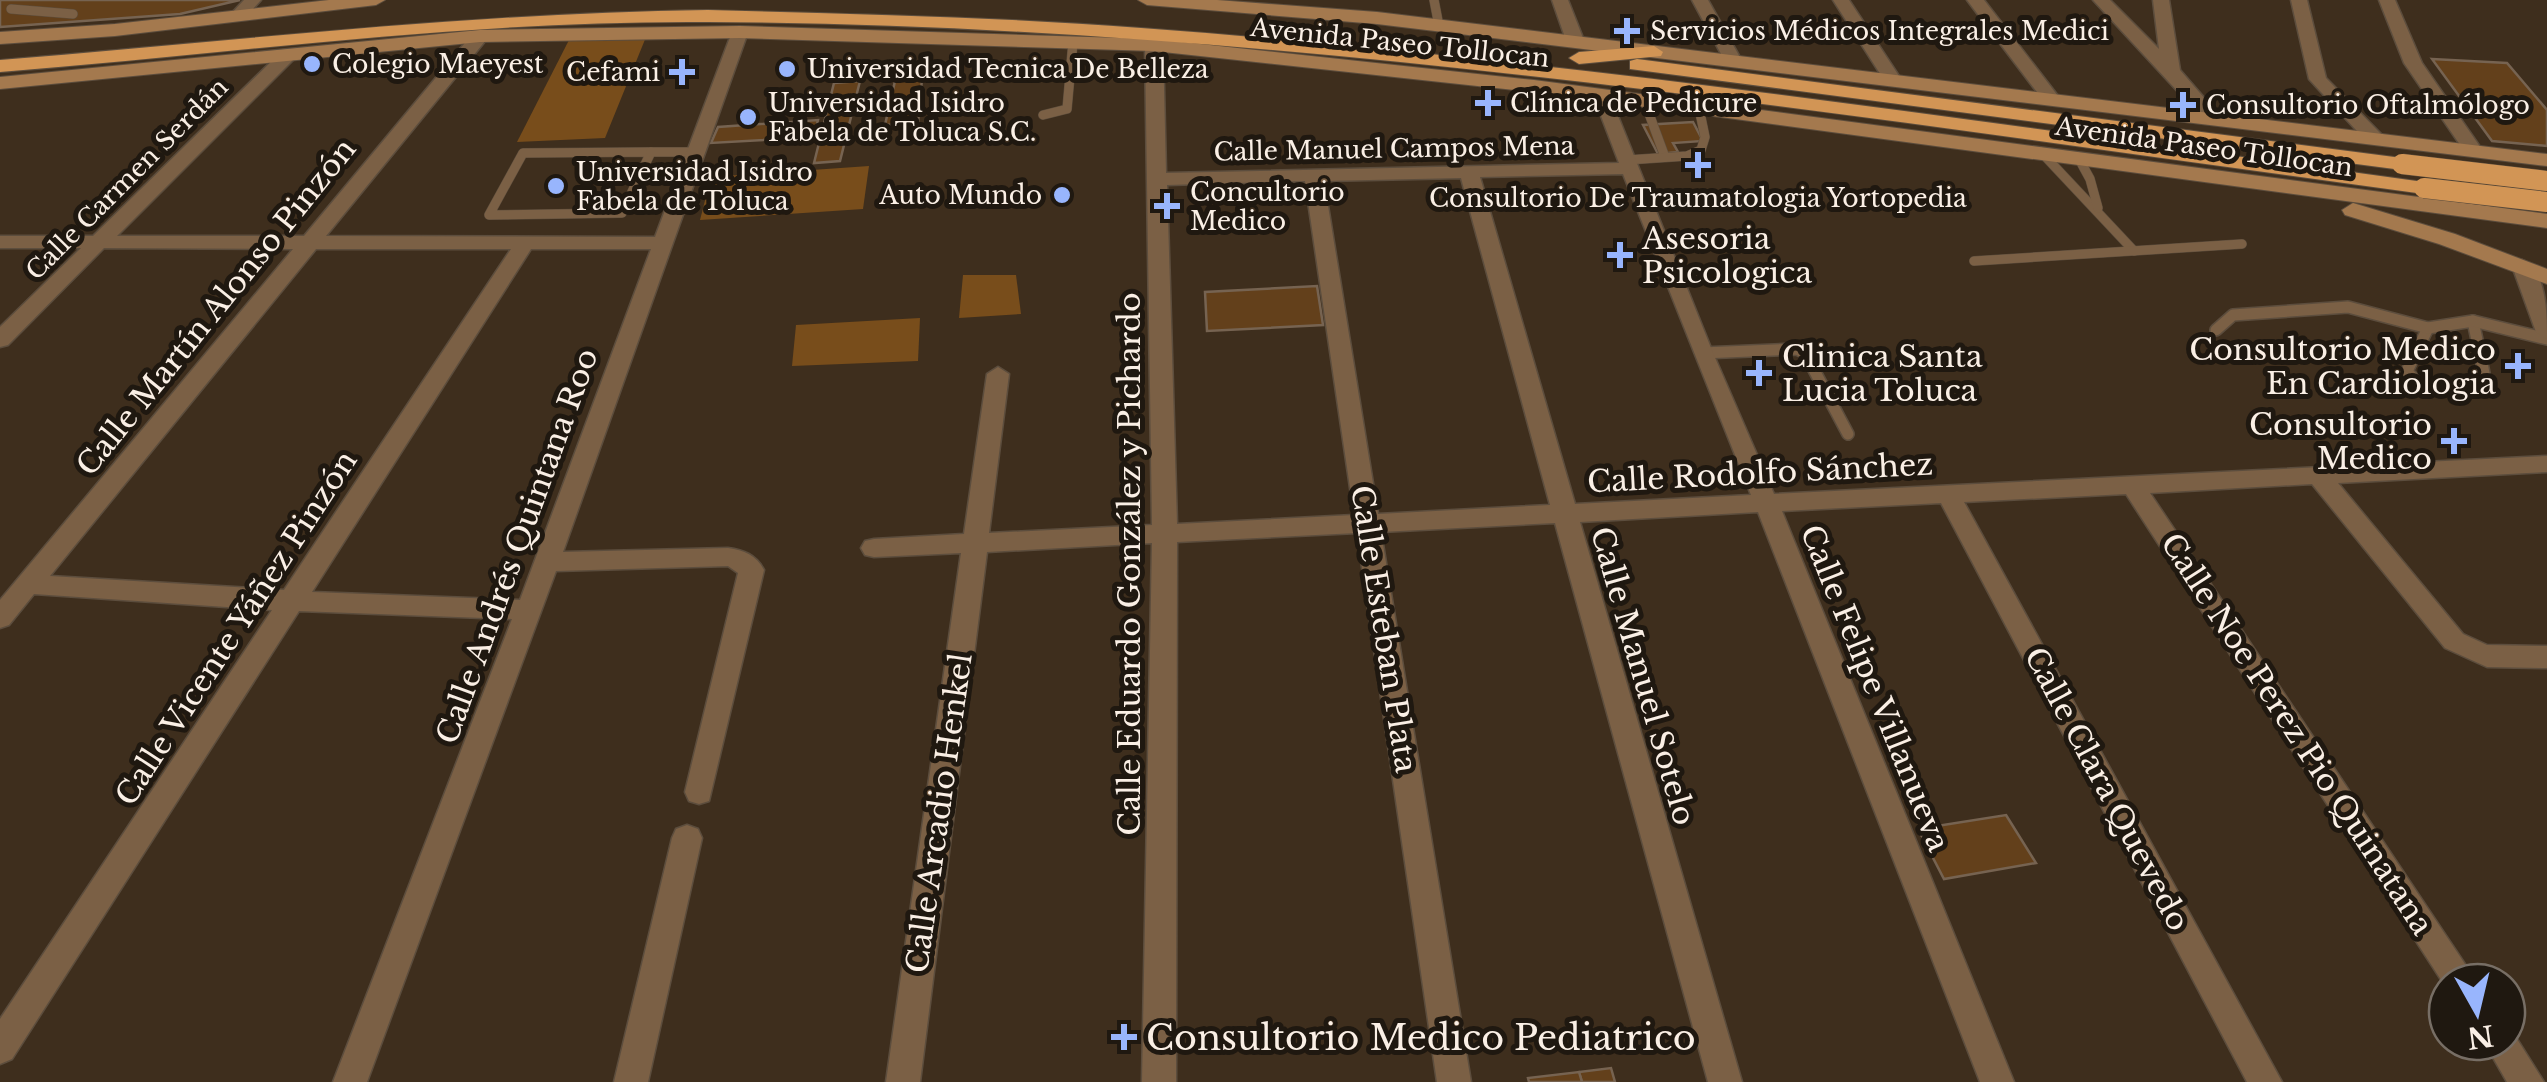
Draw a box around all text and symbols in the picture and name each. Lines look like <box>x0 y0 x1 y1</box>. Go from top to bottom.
street label: Avenida Paseo Tollocan <box>1248 12 1551 74</box>
place label: Servicios Médicos Integrales Medici <box>1650 16 2109 47</box>
marker: Servicios Médicos Integrales Medici <box>1614 18 1640 44</box>
place label: Colegio Maeyest <box>332 49 544 80</box>
marker: Colegio Maeyest <box>301 53 323 75</box>
place label: Universidad Tecnica De Belleza <box>807 54 1209 85</box>
place label: Cefami <box>566 57 660 88</box>
marker: Universidad Tecnica De Belleza <box>776 58 798 80</box>
marker: Cefami <box>669 59 695 85</box>
street label: Calle Carmen Serdán <box>19 71 235 287</box>
place label: Universidad Isidro Fabela de Toluca S.C. <box>768 88 1036 148</box>
place label: Clínica de Pedicure <box>1510 88 1757 119</box>
marker: Clínica de Pedicure <box>1475 90 1501 116</box>
place label: Consultorio Oftalmólogo <box>2206 90 2530 121</box>
marker: Consultorio Oftalmólogo <box>2170 92 2196 118</box>
marker: Universidad Isidro Fabela de Toluca S.C. <box>737 106 759 128</box>
street label: Avenida Paseo Tollocan <box>2052 111 2355 183</box>
street label: Calle Manuel Campos Mena <box>1213 130 1575 168</box>
street label: Calle Martín Alonso Pinzón <box>69 131 363 483</box>
marker: Consultorio De Traumatologia Yortopedia <box>1685 152 1711 178</box>
place label: Universidad Isidro Fabela de Toluca <box>576 157 813 217</box>
marker: Universidad Isidro Fabela de Toluca <box>545 175 567 197</box>
place label: Concultorio Medico <box>1190 177 1345 237</box>
place label: Auto Mundo <box>878 180 1042 211</box>
place label: Consultorio De Traumatologia Yortopedia <box>1429 183 1967 214</box>
marker: Auto Mundo <box>1051 184 1073 206</box>
marker: Concultorio Medico <box>1154 193 1180 219</box>
place label: Asesoria Psicologica <box>1641 220 1812 291</box>
marker: Asesoria Psicologica <box>1607 242 1633 268</box>
street label: Calle Eduardo González y Pichardo <box>1111 292 1148 836</box>
place label: Consultorio Medico En Cardiologia <box>2189 331 2496 402</box>
place label: Clinica Santa Lucia Toluca <box>1782 338 1983 409</box>
street label: Calle Andrés Quintana Roo <box>428 343 606 749</box>
marker: Consultorio Medico En Cardiologia <box>2505 353 2531 379</box>
marker: Clinica Santa Lucia Toluca <box>1746 360 1772 386</box>
place label: Consultorio Medico <box>2249 406 2432 477</box>
marker: Consultorio Medico <box>2441 428 2467 454</box>
street label: Calle Vicente Yáñez Pinzón <box>107 444 365 812</box>
street label: Calle Rodolfo Sánchez <box>1586 445 1934 501</box>
street label: Calle Esteban Plata <box>1343 483 1425 776</box>
street label: Calle Felipe Villanueva <box>1793 519 1958 857</box>
street label: Calle Manuel Sotelo <box>1583 523 1703 829</box>
street label: Calle Noe Perez Pio Quinatana <box>2153 526 2441 942</box>
street label: Calle Clara Quevedo <box>2017 641 2197 937</box>
street label: Calle Arcadio Henkel <box>898 651 980 975</box>
north arrow <box>2427 962 2527 1062</box>
place label: Consultorio Medico Pediatrico <box>1146 1016 1696 1059</box>
text: N <box>2465 1017 2496 1055</box>
marker: Consultorio Medico Pediatrico <box>1111 1024 1137 1050</box>

